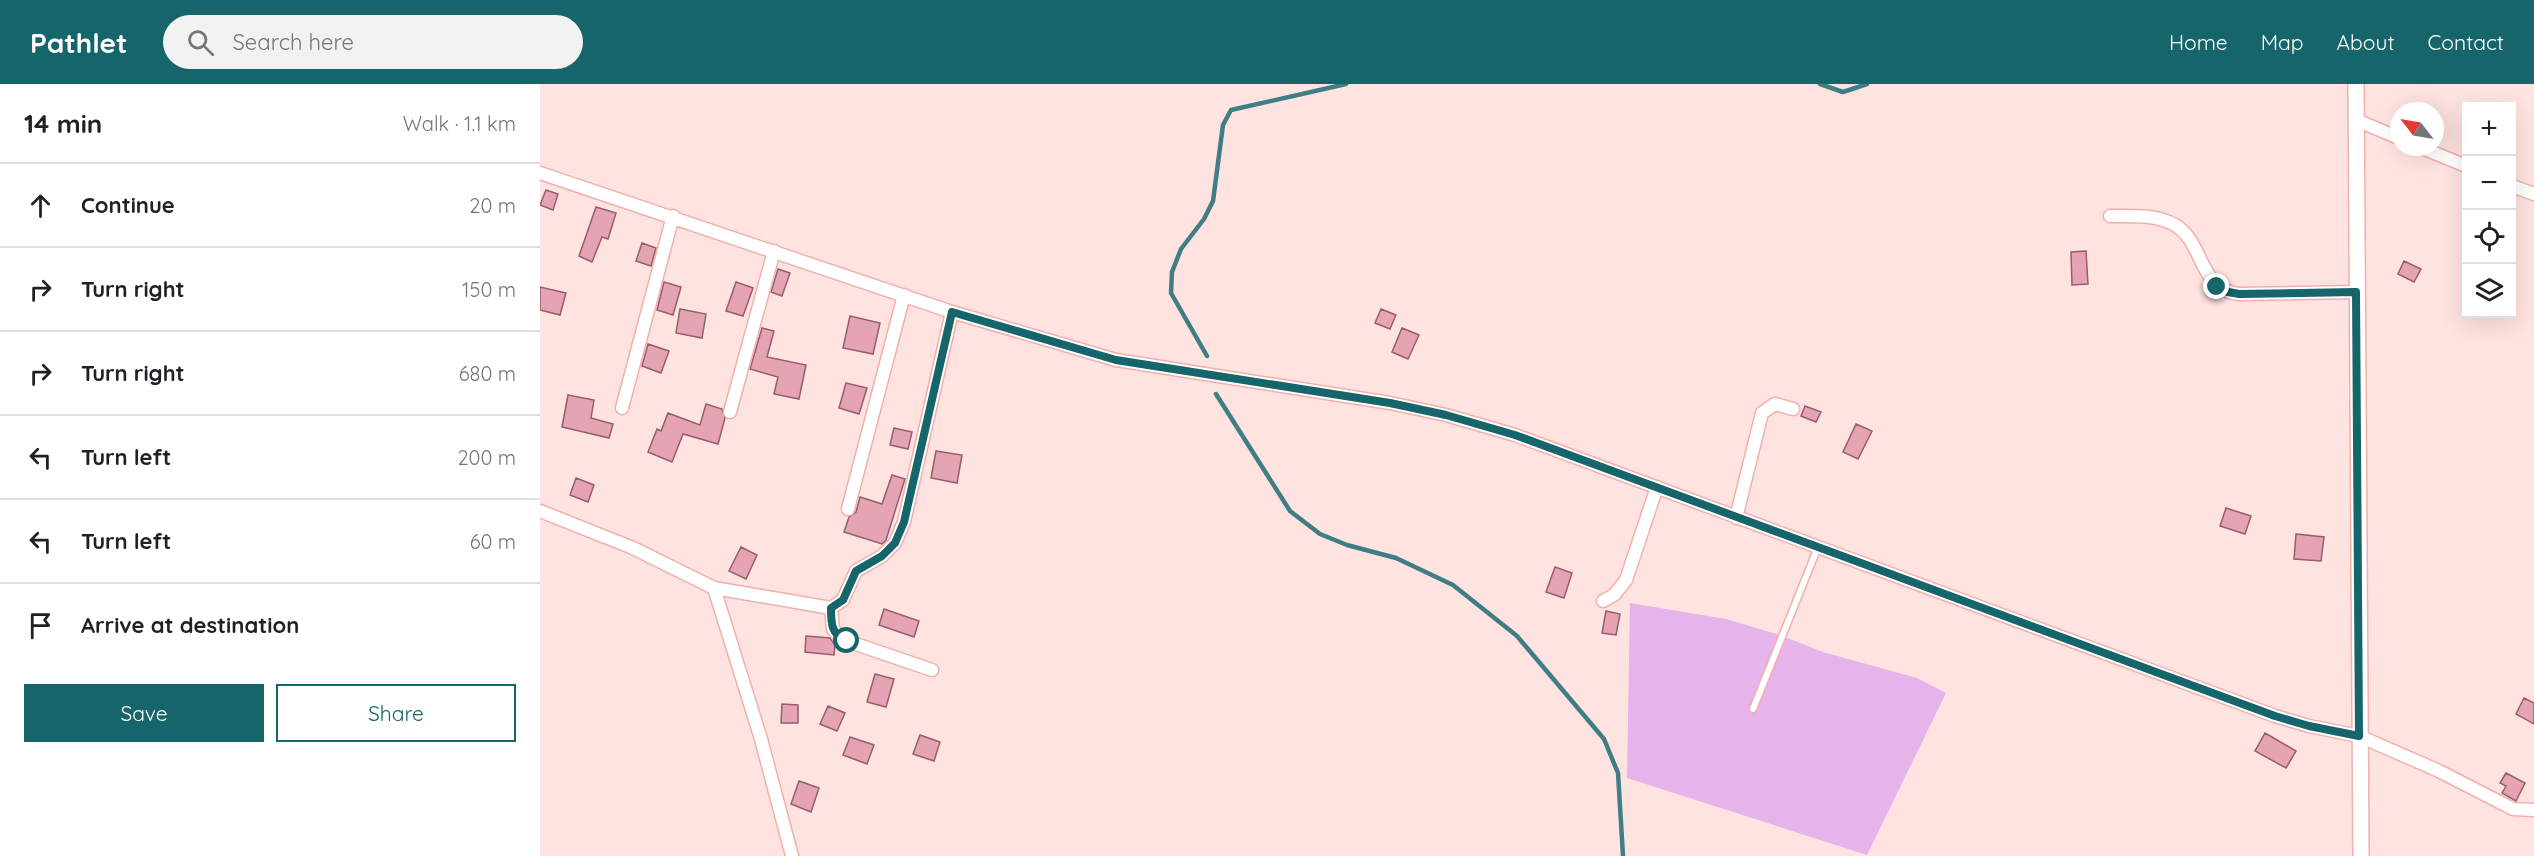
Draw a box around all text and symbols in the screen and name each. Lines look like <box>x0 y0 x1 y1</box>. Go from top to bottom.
search box <box>163 15 583 69</box>
text: Pathlet <box>30 25 127 60</box>
icon: search <box>184 26 217 59</box>
text: Search here <box>232 28 354 56</box>
text: Home <box>2169 29 2228 55</box>
text: Map <box>2261 29 2304 55</box>
text: About <box>2337 29 2395 55</box>
text: Contact <box>2428 29 2504 55</box>
north arrow <box>2390 102 2444 156</box>
map controls <box>2462 102 2516 318</box>
button: + <box>2462 102 2516 156</box>
text: 14 min <box>24 107 102 140</box>
text: Walk · 1.1 km <box>403 111 516 136</box>
button: − <box>2462 156 2516 210</box>
icon: ahead <box>24 189 57 222</box>
text: Continue <box>81 191 175 219</box>
text: 20 m <box>469 193 516 218</box>
button: locate <box>2462 210 2516 264</box>
button: layers <box>2462 264 2516 318</box>
icon: right <box>24 273 57 306</box>
route end <box>2203 273 2229 299</box>
text: Turn right <box>81 275 185 303</box>
text: 150 m <box>462 277 516 302</box>
icon: right <box>24 357 57 390</box>
text: Turn right <box>81 359 185 387</box>
text: 680 m <box>459 361 516 386</box>
icon: left <box>24 441 57 474</box>
text: Turn left <box>81 443 171 471</box>
text: 200 m <box>457 445 516 470</box>
icon: left <box>24 525 57 558</box>
text: Turn left <box>81 527 171 555</box>
text: 60 m <box>470 529 516 554</box>
icon: arrive <box>24 609 57 642</box>
text: Arrive at destination <box>81 611 299 639</box>
route start <box>833 627 859 653</box>
button: Save <box>24 684 264 742</box>
button: Share <box>276 684 516 742</box>

